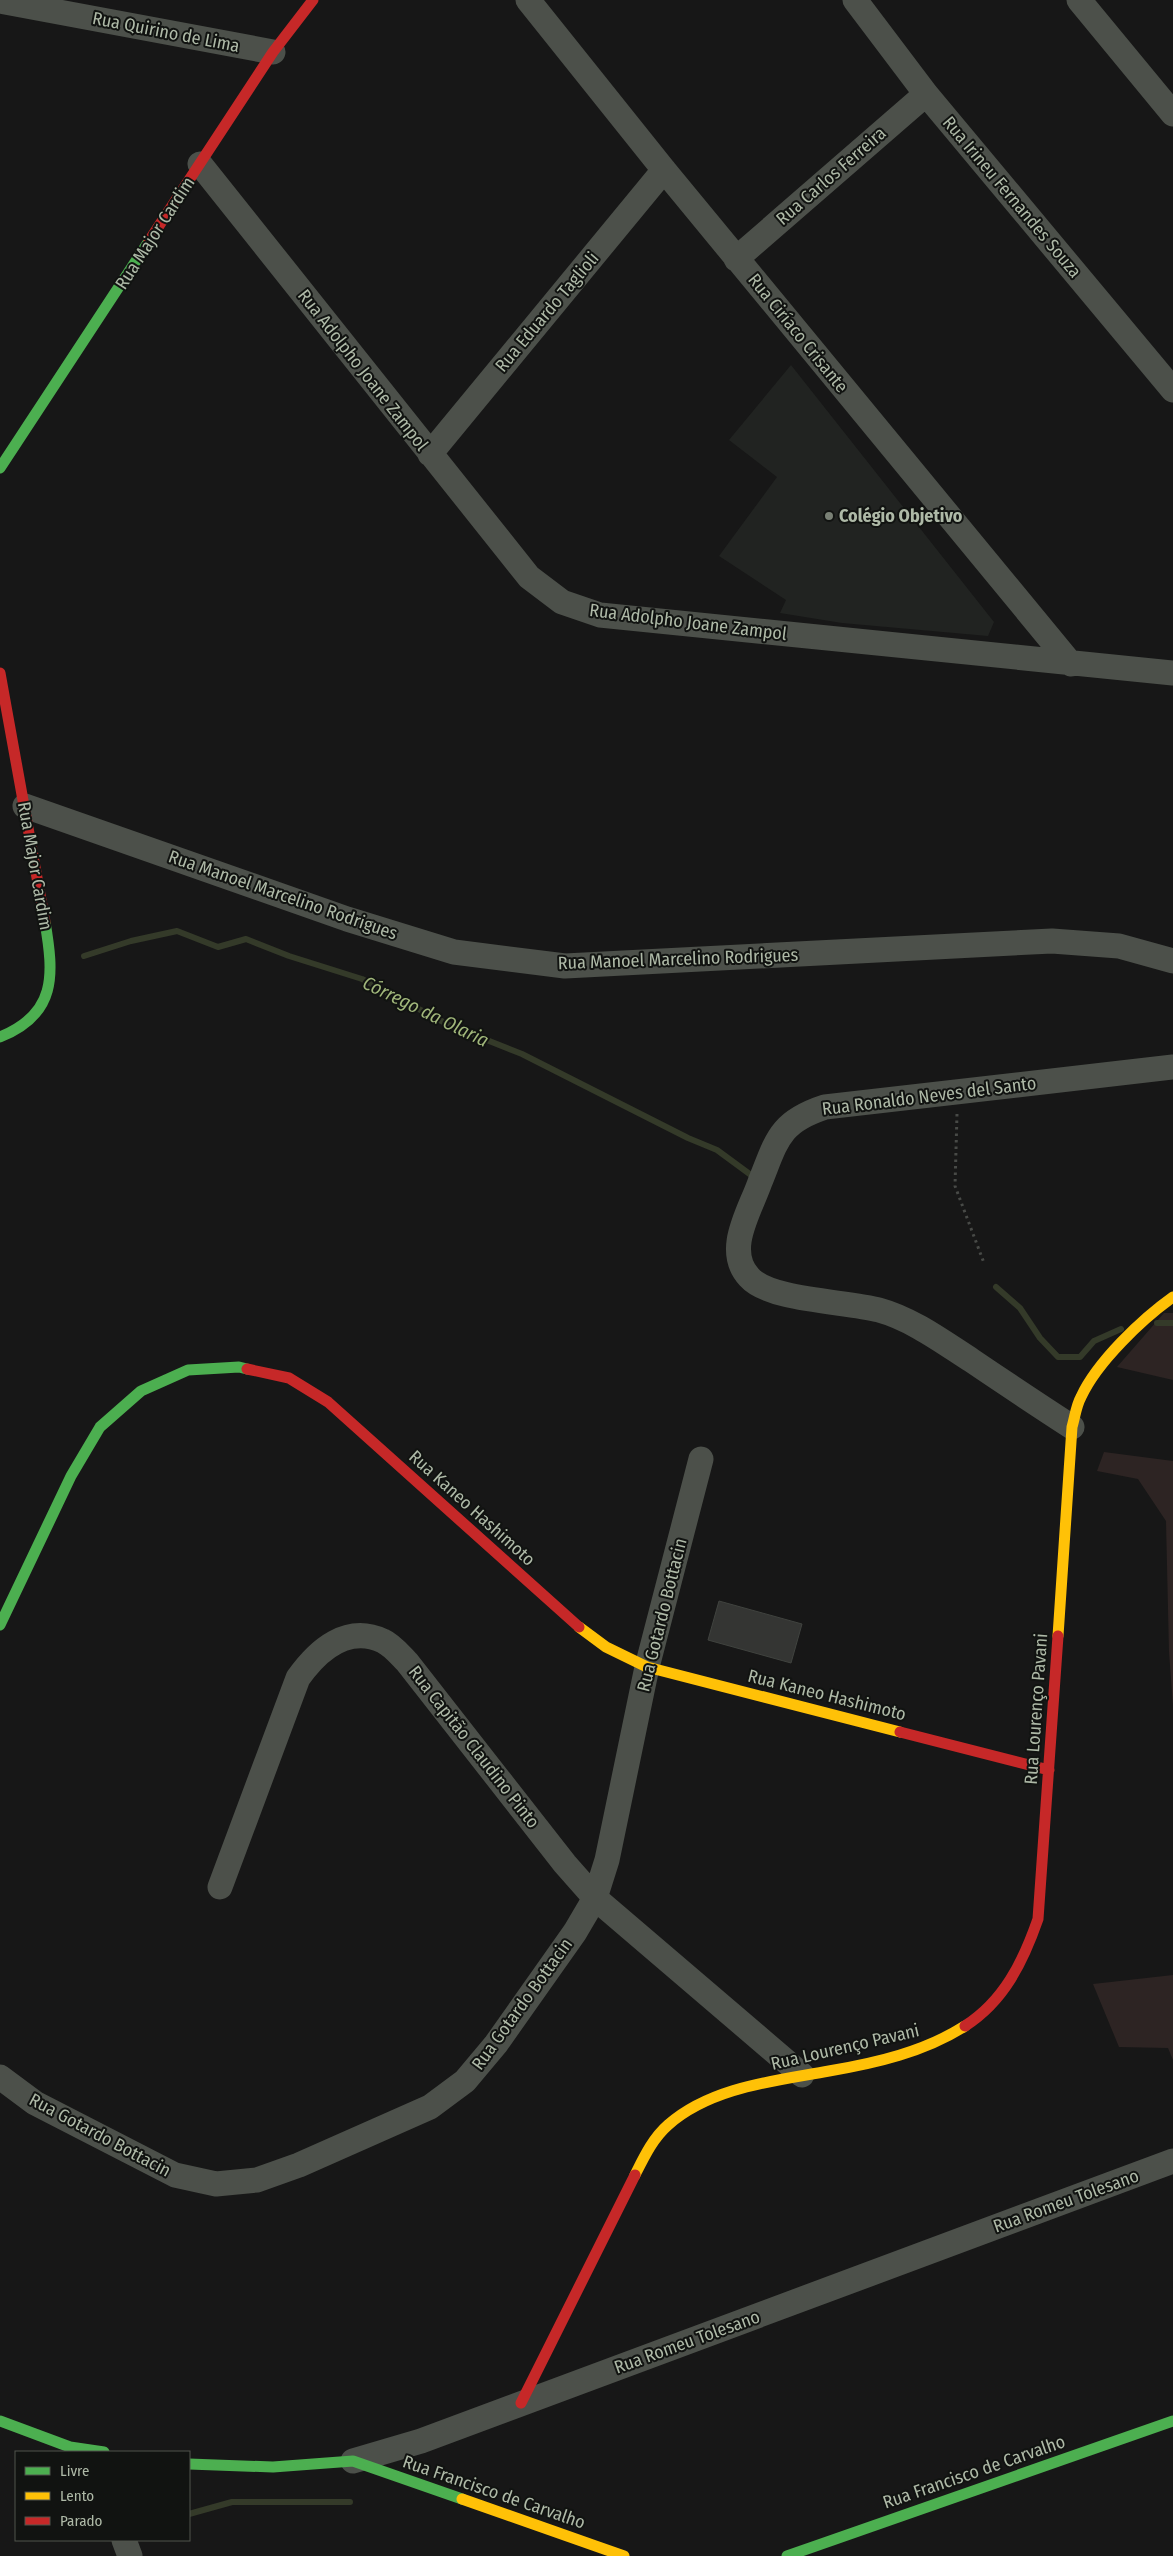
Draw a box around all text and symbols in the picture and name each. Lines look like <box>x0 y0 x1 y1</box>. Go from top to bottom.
street label: Rua Quirino de Lima <box>91 7 242 57</box>
street label: Rua Irineu Fernandes Souza <box>938 112 1086 282</box>
street label: Rua Carlos Ferreira <box>771 122 891 230</box>
street label: Rua Major Cardim <box>110 173 200 293</box>
street label: Rua Eduardo Taglioli <box>490 247 604 377</box>
street label: Rua Ciríaco Crisante <box>743 269 853 397</box>
street label: Rua Adolpho Joane Zampol <box>293 285 433 455</box>
place label: Colégio Objetivo <box>839 505 963 527</box>
marker: Colégio Objetivo <box>823 510 835 522</box>
street label: Rua Adolpho Joane Zampol <box>588 599 788 645</box>
street label: Rua Major Cardim <box>13 800 57 932</box>
street label: Rua Manoel Marcelino Rodrigues <box>166 845 401 945</box>
street label: Rua Manoel Marcelino Rodrigues <box>557 944 799 974</box>
water label: Córrego da Olaria <box>359 971 492 1052</box>
street label: Rua Ronaldo Neves del Santo <box>821 1072 1037 1120</box>
street label: Rua Kaneo Hashimoto <box>404 1446 540 1570</box>
street label: Rua Gotardo Bottacin <box>632 1536 692 1694</box>
street label: Rua Lourenço Pavani <box>1020 1633 1052 1785</box>
street label: Rua Capitão Claudino Pinto <box>404 1661 544 1833</box>
street label: Rua Kaneo Hashimoto <box>746 1665 908 1725</box>
street label: Rua Gotardo Bottacin <box>467 1934 577 2074</box>
street label: Rua Lourenço Pavani <box>769 2019 921 2075</box>
street label: Rua Gotardo Bottacin <box>25 2088 175 2182</box>
street label: Rua Romeu Tolesano <box>990 2164 1142 2238</box>
street label: Rua Romeu Tolesano <box>611 2305 763 2379</box>
street label: Rua Francisco de Carvalho <box>880 2430 1068 2514</box>
street label: Rua Francisco de Carvalho <box>400 2450 588 2534</box>
legend <box>15 2451 190 2541</box>
text: Livre <box>60 2462 89 2480</box>
text: Lento <box>60 2487 94 2505</box>
text: Parado <box>60 2512 103 2530</box>

